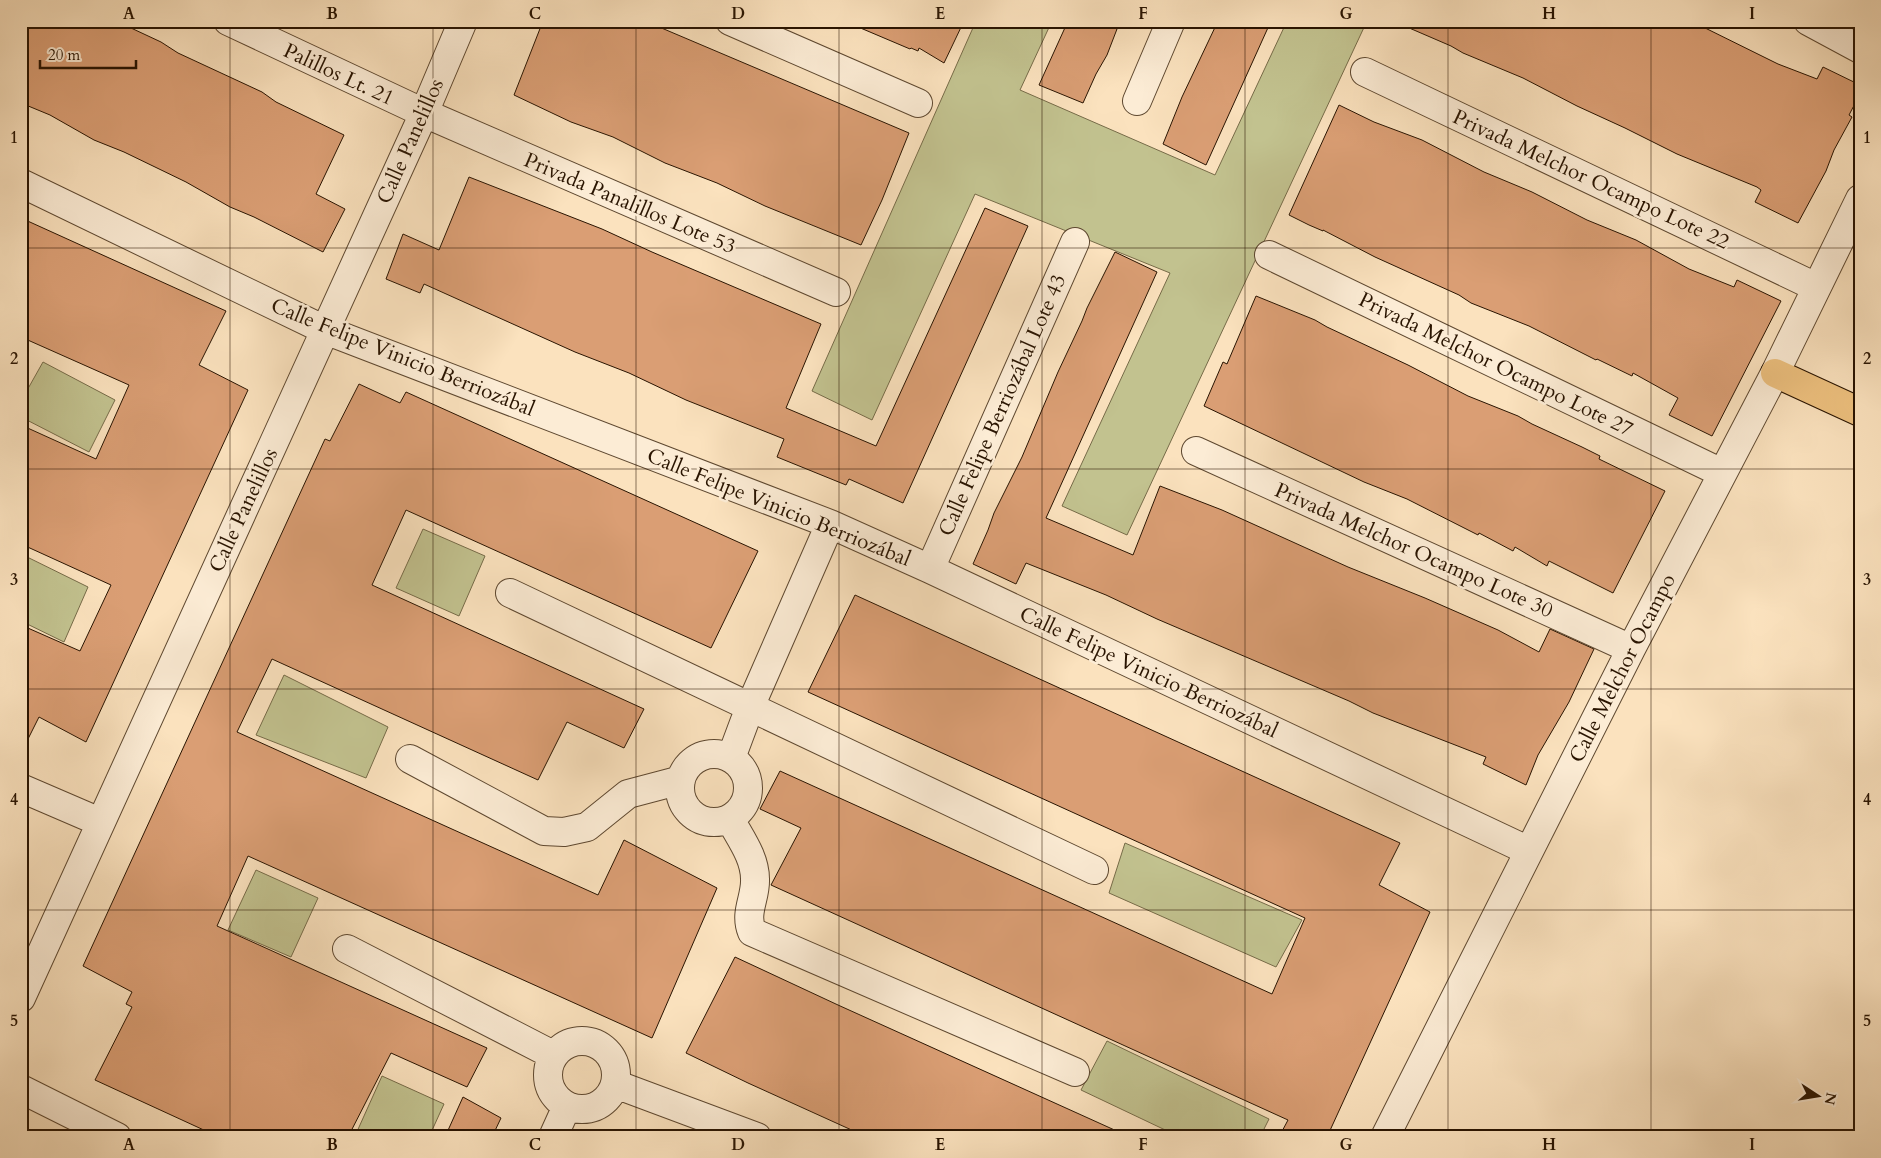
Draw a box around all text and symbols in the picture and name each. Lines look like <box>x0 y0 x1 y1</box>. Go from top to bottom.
text: A <box>123 3 135 25</box>
text: B <box>326 3 338 25</box>
text: C <box>529 3 541 25</box>
text: D <box>731 3 745 25</box>
text: E <box>935 3 945 25</box>
text: F <box>1138 3 1148 25</box>
text: G <box>1339 3 1353 25</box>
text: H <box>1542 3 1556 25</box>
text: I <box>1749 3 1755 25</box>
street label: Palillos Lt. 21 <box>279 36 399 113</box>
scale bar <box>40 38 136 70</box>
text: 20 m <box>48 45 80 65</box>
street label: Calle Panelillos <box>370 74 451 208</box>
street label: Privada Melchor Ocampo Lote 22 <box>1448 102 1734 257</box>
text: 1 <box>10 127 18 149</box>
text: 1 <box>1863 127 1871 149</box>
street label: Privada Panalillos Lote 53 <box>519 146 740 261</box>
street label: Calle Felipe Berriozábal Lote 43 <box>932 270 1073 541</box>
street label: Privada Melchor Ocampo Lote 27 <box>1354 285 1638 444</box>
street label: Calle Felipe Vinicio Berriozábal <box>267 291 539 424</box>
text: 2 <box>10 348 18 370</box>
text: 2 <box>1863 348 1871 370</box>
street label: Calle Felipe Vinicio Berriozábal <box>643 441 915 574</box>
street label: Calle Panelillos <box>202 443 285 577</box>
street label: Privada Melchor Ocampo Lote 30 <box>1270 476 1558 625</box>
text: 3 <box>10 569 18 591</box>
street label: Calle Melchor Ocampo <box>1562 569 1683 768</box>
text: 3 <box>1863 569 1871 591</box>
street label: Calle Felipe Vinicio Berriozábal <box>1015 600 1283 745</box>
text: 4 <box>10 789 18 811</box>
text: 4 <box>1863 789 1871 811</box>
text: 5 <box>10 1010 18 1032</box>
text: 5 <box>1863 1010 1871 1032</box>
north arrow <box>1794 1070 1844 1120</box>
text: N <box>1820 1091 1841 1107</box>
text: A <box>123 1134 135 1156</box>
text: B <box>326 1134 338 1156</box>
text: C <box>529 1134 541 1156</box>
text: D <box>731 1134 745 1156</box>
text: E <box>935 1134 945 1156</box>
text: F <box>1138 1134 1148 1156</box>
text: G <box>1339 1134 1353 1156</box>
text: H <box>1542 1134 1556 1156</box>
text: I <box>1749 1134 1755 1156</box>

